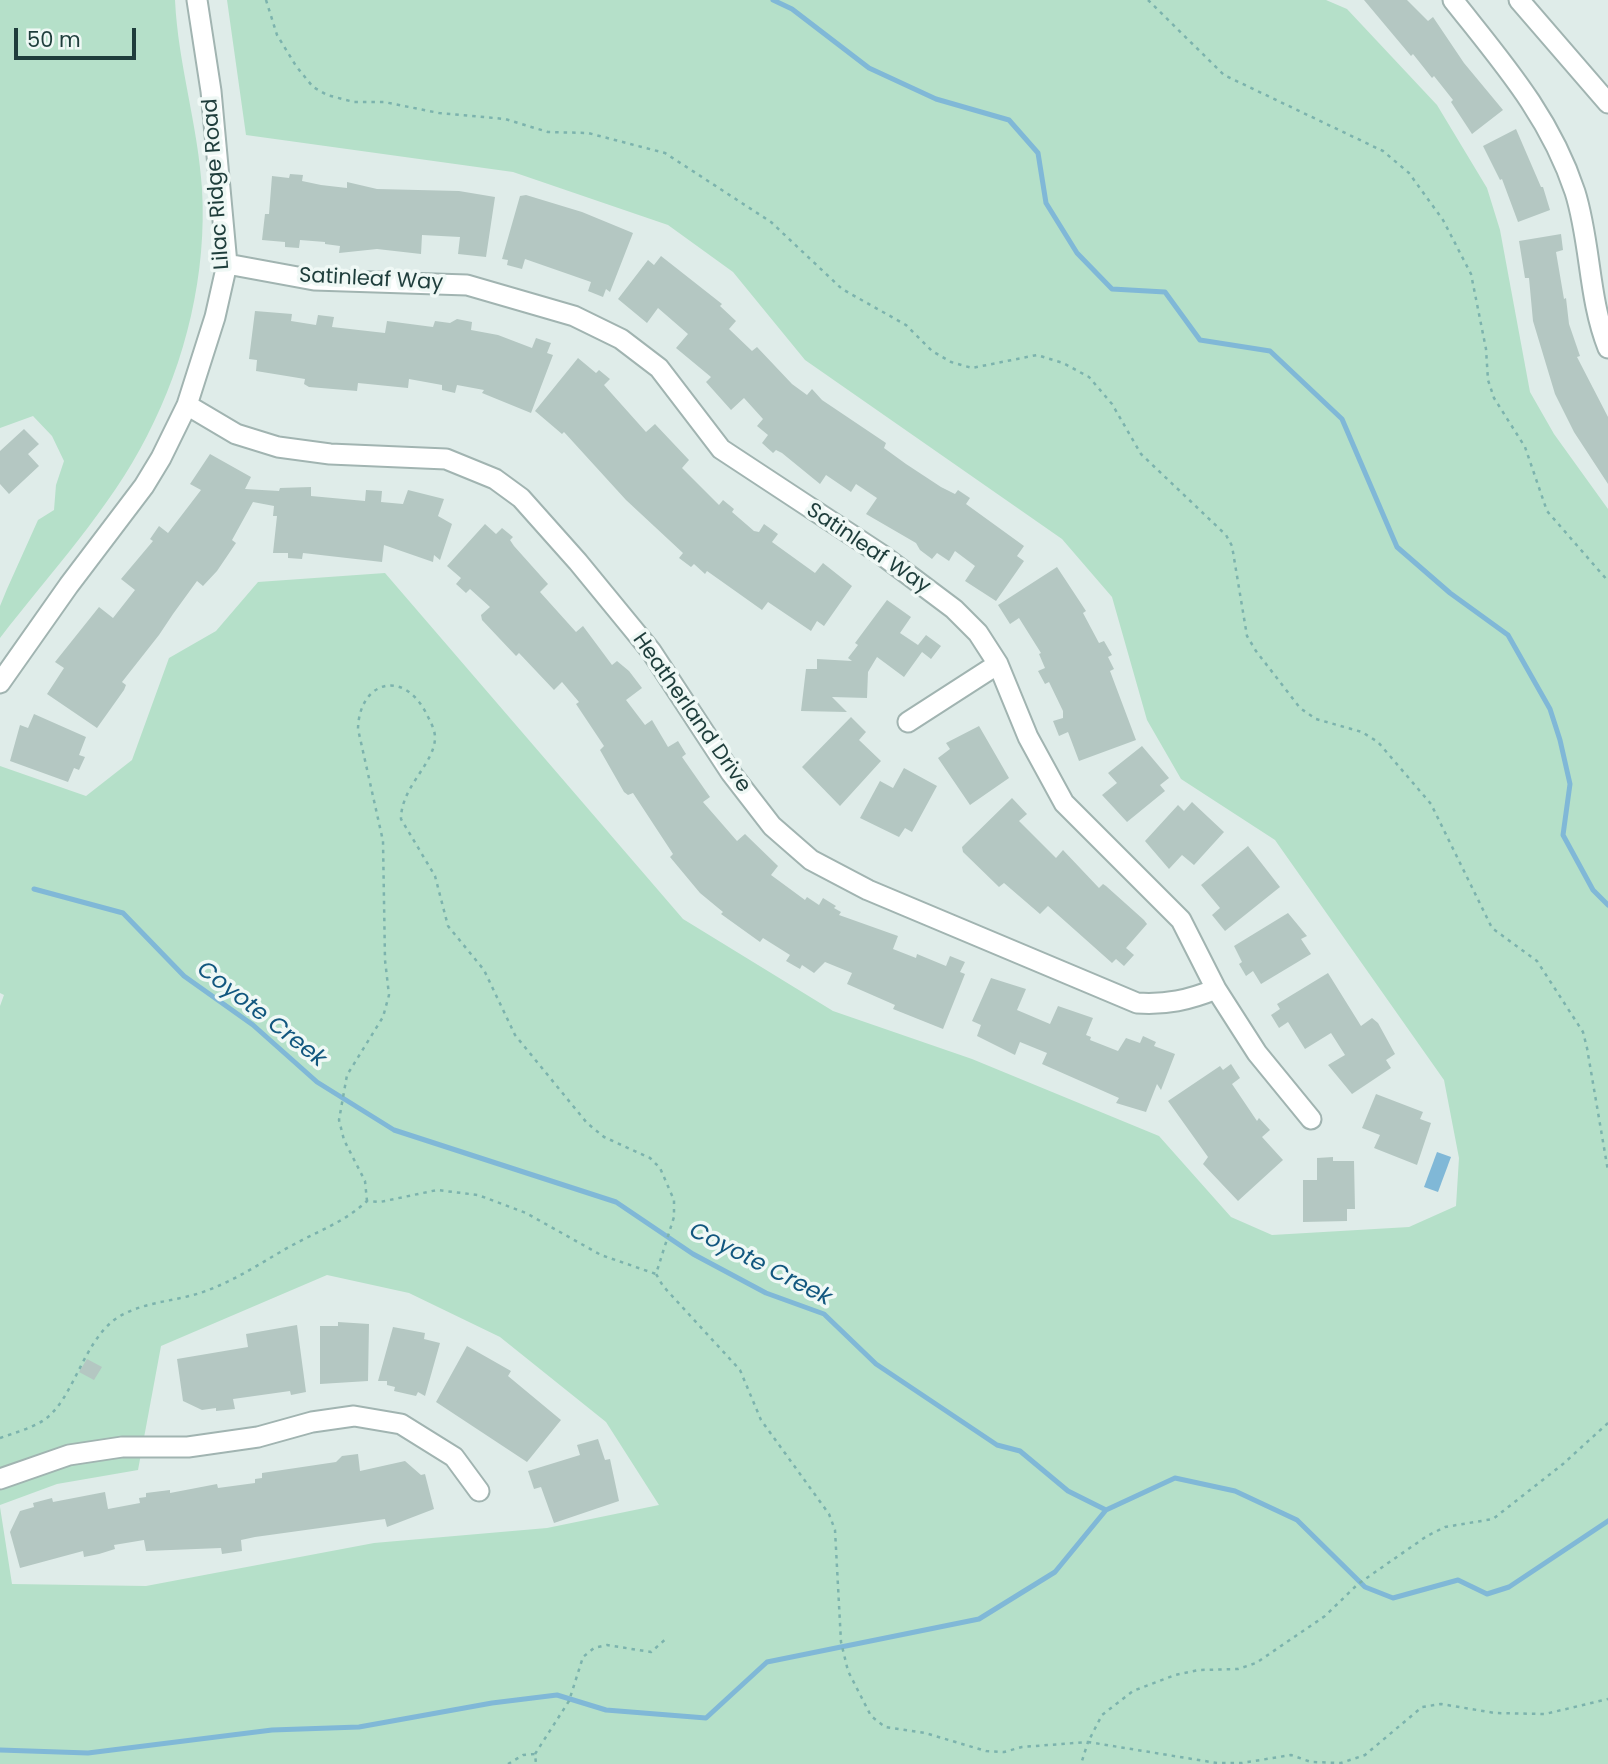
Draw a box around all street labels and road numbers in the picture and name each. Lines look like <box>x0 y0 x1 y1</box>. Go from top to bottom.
street label: Lilac Ridge Road <box>198 98 236 270</box>
street label: Satinleaf Way <box>298 264 444 296</box>
street label: Satinleaf Way <box>801 498 935 600</box>
street label: Heatherland Drive <box>626 628 756 798</box>

